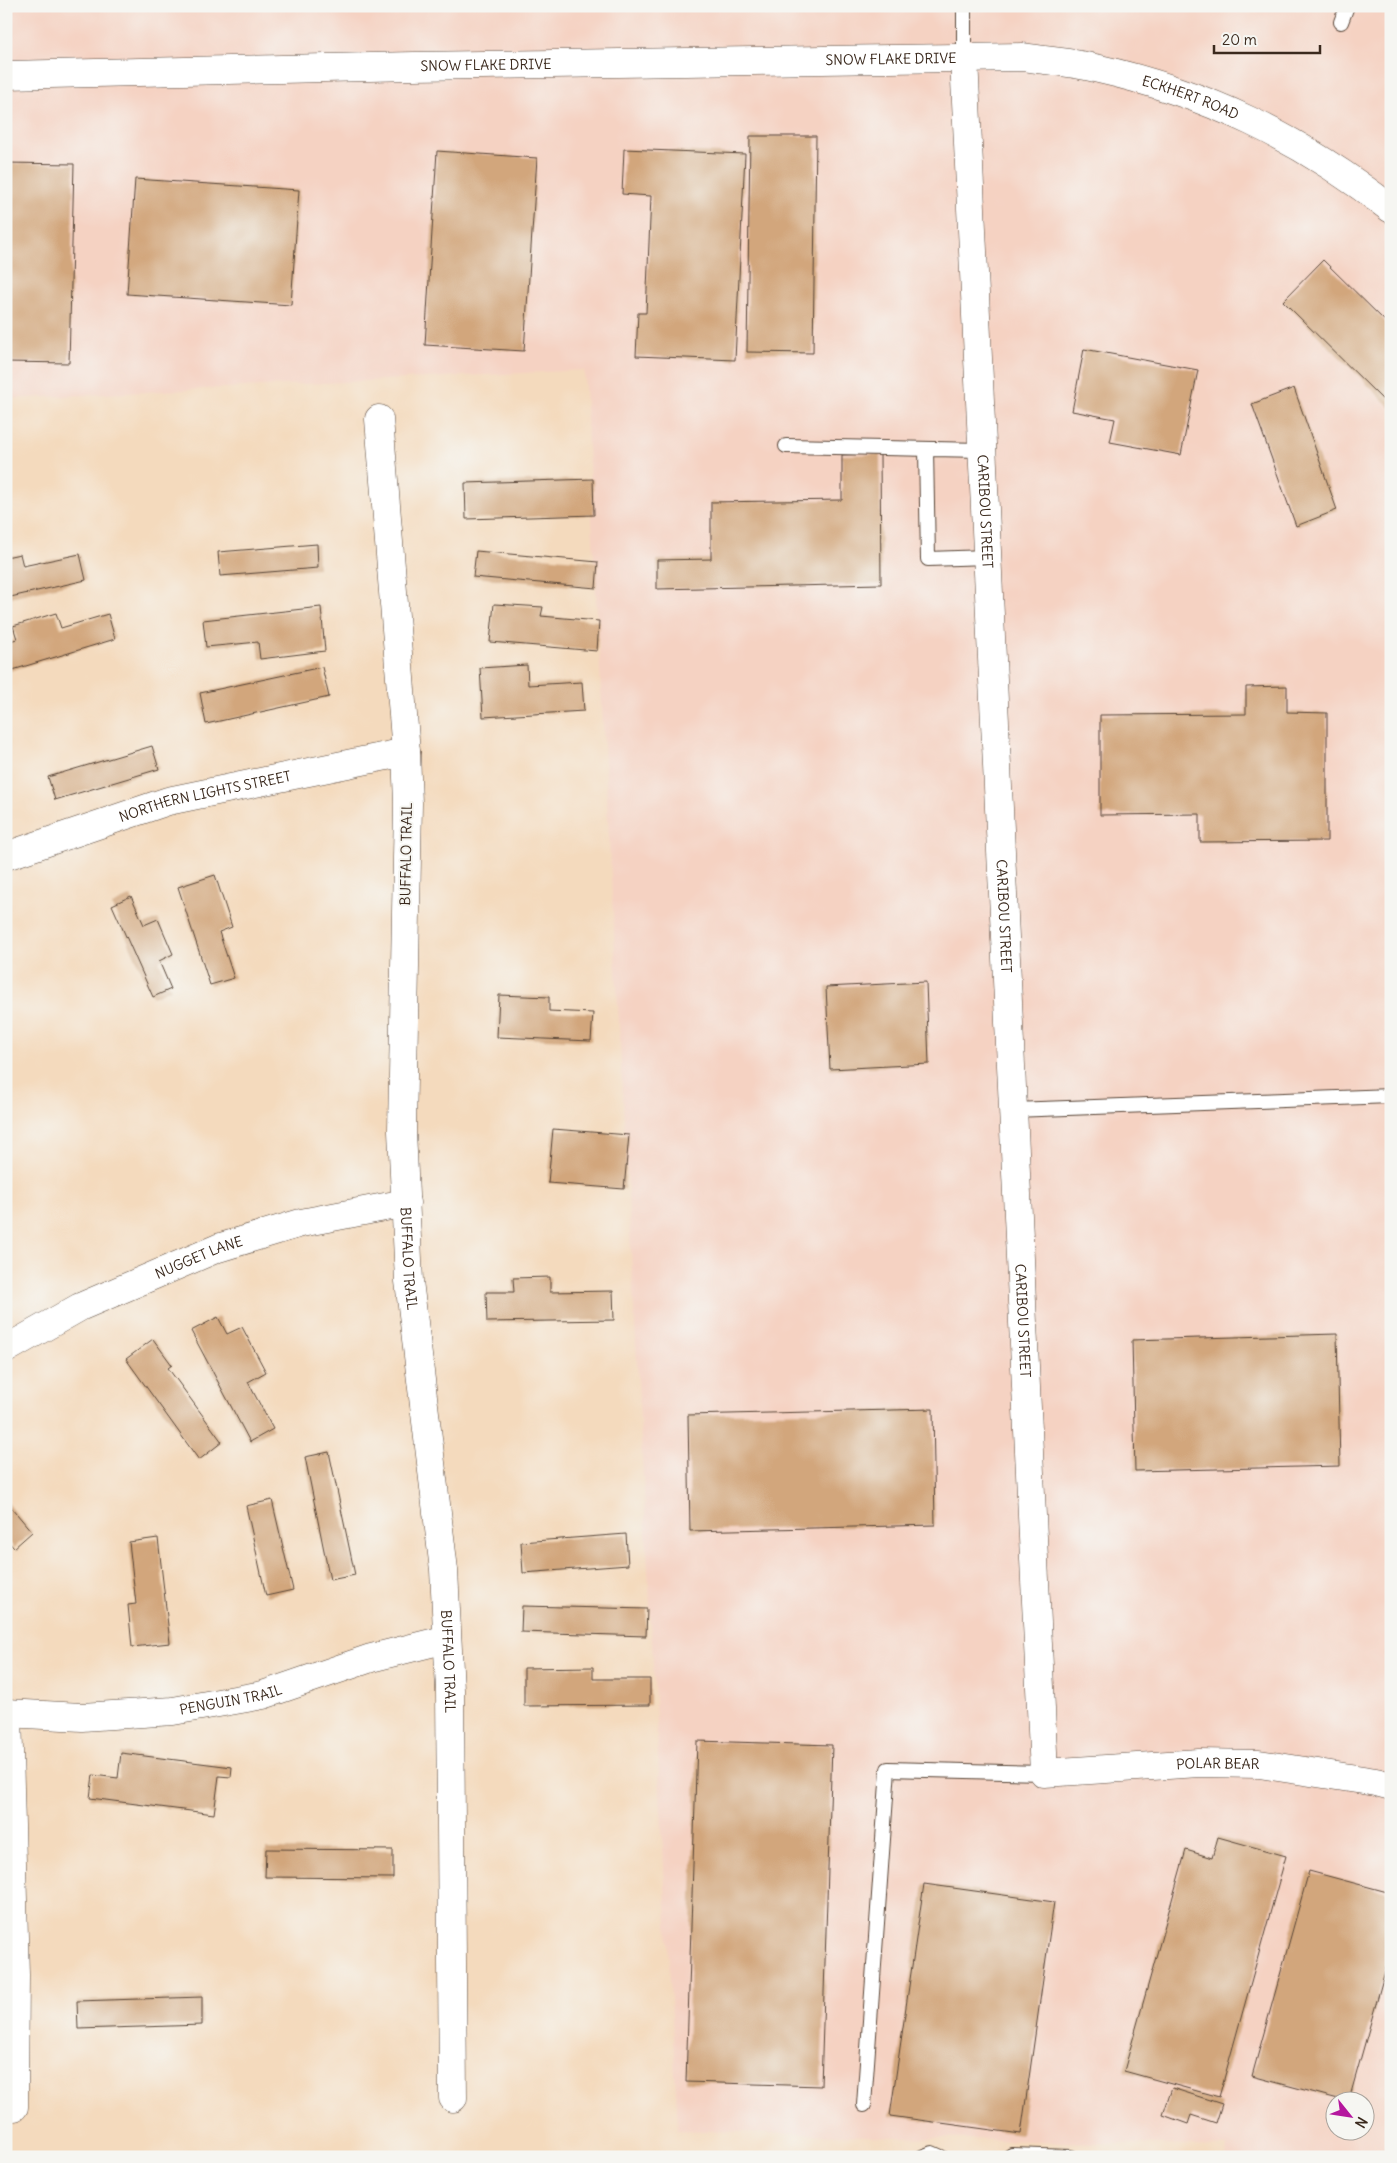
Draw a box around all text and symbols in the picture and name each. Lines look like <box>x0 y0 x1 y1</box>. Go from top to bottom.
scale bar <box>1214 22 1321 54</box>
text: 20 m <box>1222 30 1257 49</box>
street label: SNOW FLAKE DRIVE <box>825 49 956 69</box>
street label: SNOW FLAKE DRIVE <box>420 55 552 75</box>
street label: ECKHERT ROAD <box>1140 71 1242 124</box>
street label: CARIBOU STREET <box>974 454 997 569</box>
street label: NORTHERN LIGHTS STREET <box>116 767 292 826</box>
street label: BUFFALO TRAIL <box>396 802 416 906</box>
street label: CARIBOU STREET <box>992 859 1016 973</box>
street label: BUFFALO TRAIL <box>397 1207 421 1312</box>
street label: NUGGET LANE <box>152 1232 245 1283</box>
street label: CARIBOU STREET <box>1011 1263 1035 1378</box>
street label: BUFFALO TRAIL <box>437 1609 459 1713</box>
street label: PENGUIN TRAIL <box>178 1680 285 1719</box>
street label: POLAR BEAR <box>1176 1754 1260 1773</box>
north arrow <box>1324 2090 1374 2140</box>
text: N <box>1351 2114 1371 2131</box>

